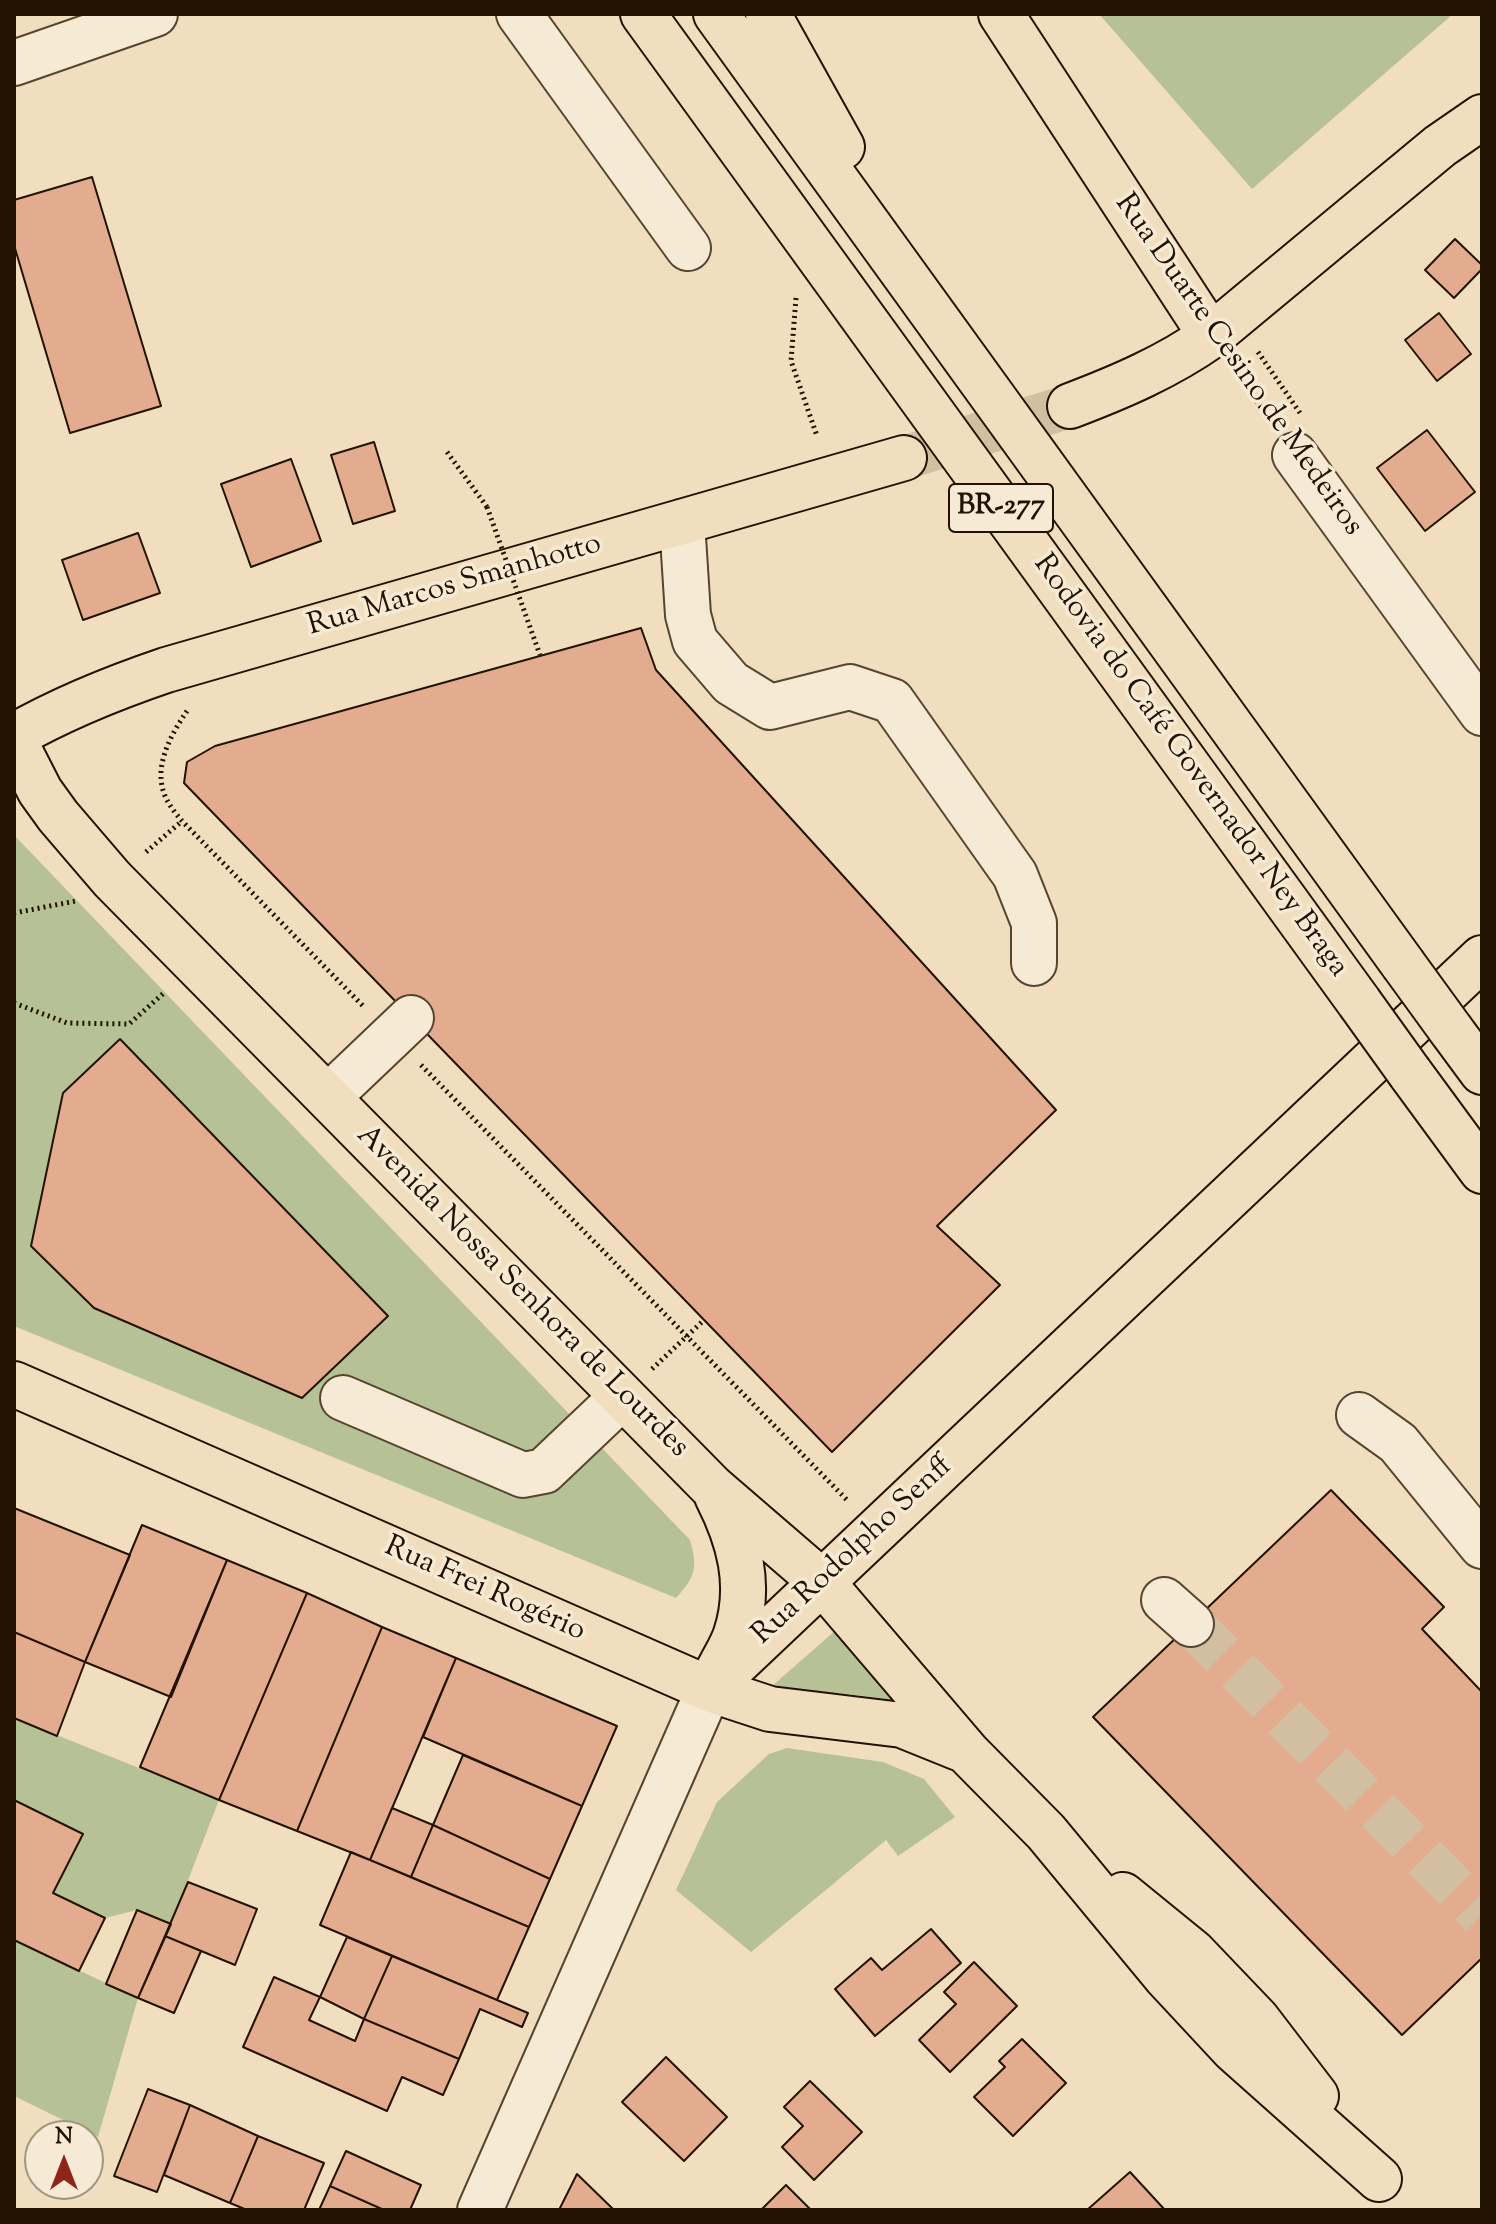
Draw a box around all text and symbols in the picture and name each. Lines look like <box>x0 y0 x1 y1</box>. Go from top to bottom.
street label: Rua Duarte Cesino de Medeiros <box>1105 188 1369 544</box>
road number: BR-277 <box>949 484 1053 532</box>
street label: Rua Marcos Smanhotto <box>304 528 606 646</box>
street label: Rodovia do Café Governador Ney Braga <box>1024 549 1354 985</box>
street label: Avenida Nossa Senhora de Lourdes <box>347 1119 695 1467</box>
street label: Rua Rodolpho Senff <box>746 1450 962 1654</box>
street label: Rua Frei Rogério <box>378 1531 590 1651</box>
north arrow <box>24 2120 104 2200</box>
text: N <box>55 2122 73 2154</box>

